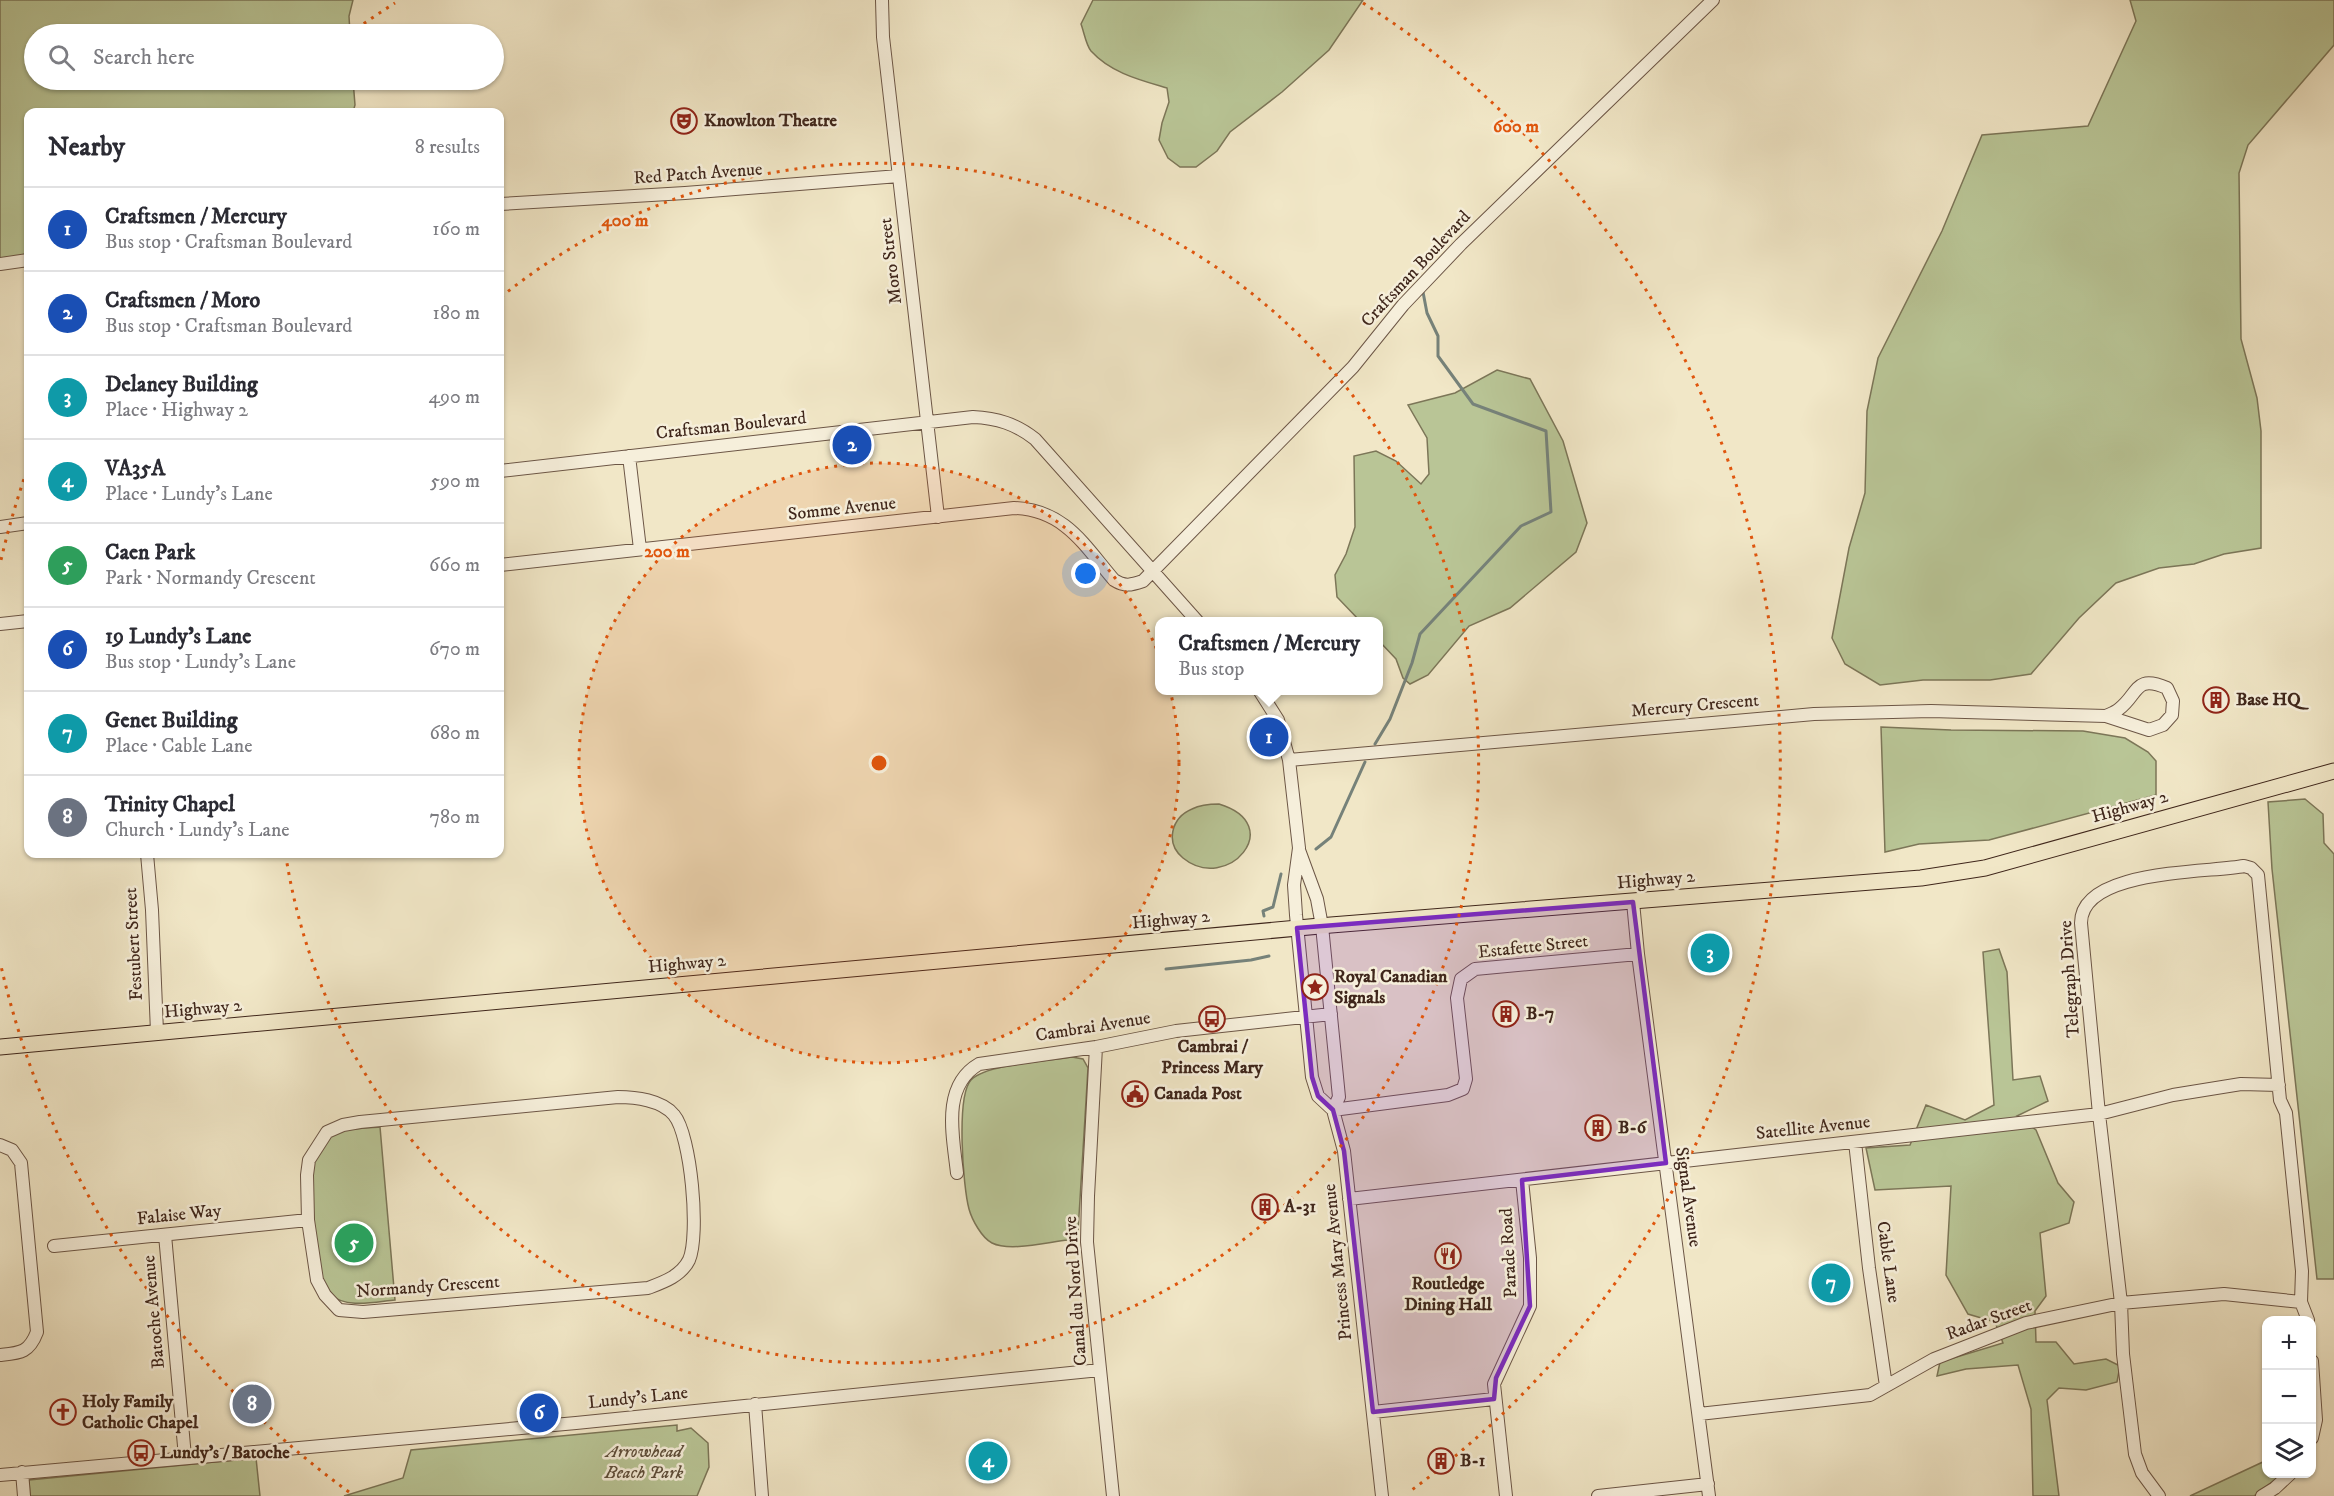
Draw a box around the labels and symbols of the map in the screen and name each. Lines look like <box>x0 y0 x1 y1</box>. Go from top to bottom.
theatre icon: Knowlton Theatre <box>669 106 699 136</box>
place label: Knowlton Theatre <box>704 110 838 132</box>
text: 600 m <box>1493 116 1540 138</box>
street label: Red Patch Avenue <box>633 159 763 189</box>
street label: Craftsman Boulevard <box>1356 206 1476 332</box>
text: 400 m <box>600 210 649 232</box>
street label: Moro Street <box>875 216 907 305</box>
street label: Craftsman Boulevard <box>655 407 807 445</box>
pin: 2 <box>832 422 872 468</box>
street label: Somme Avenue <box>787 492 897 526</box>
text: 200 m <box>644 541 690 563</box>
your location <box>1071 559 1100 588</box>
building icon: Base HQ <box>2201 685 2231 715</box>
street label: Mercury Crescent <box>1630 689 1760 723</box>
place label: Base HQ <box>2236 689 2309 711</box>
pin: 1 <box>1250 714 1288 760</box>
centre of rings <box>869 753 889 773</box>
street label: Highway 2 <box>2089 786 2171 828</box>
street label: Highway 2 <box>1616 866 1696 894</box>
street label: Festubert Street <box>120 887 148 1001</box>
street label: Highway 2 <box>1131 906 1211 934</box>
street label: Telegraph Drive <box>2055 920 2085 1038</box>
street label: Estafette Street <box>1477 930 1589 964</box>
pin: 3 <box>1690 930 1730 976</box>
street label: Highway 2 <box>647 950 727 978</box>
place label: Royal Canadian Signals <box>1334 966 1448 1009</box>
place icon: Royal Canadian Signals <box>1300 972 1330 1002</box>
street label: Highway 2 <box>163 995 243 1023</box>
building icon: B-7 <box>1491 999 1521 1029</box>
place label: B-7 <box>1526 1003 1554 1025</box>
bus stop icon: Cambrai / Princess Mary <box>1197 1004 1227 1034</box>
street label: Cambrai Avenue <box>1034 1007 1152 1047</box>
place label: Cambrai / Princess Mary <box>1161 1036 1263 1079</box>
public building icon: Canada Post <box>1120 1079 1150 1109</box>
place label: Canada Post <box>1154 1083 1242 1105</box>
street label: Satellite Avenue <box>1755 1111 1871 1145</box>
building icon: B-6 <box>1583 1113 1613 1143</box>
place label: B-6 <box>1618 1117 1648 1139</box>
street label: Signal Avenue <box>1670 1145 1706 1249</box>
street label: Princess Mary Avenue <box>1319 1183 1357 1341</box>
building icon: A-31 <box>1250 1192 1280 1222</box>
place label: A-31 <box>1283 1196 1316 1218</box>
street label: Falaise Way <box>136 1200 223 1230</box>
street label: Parade Road <box>1496 1207 1522 1299</box>
street label: Canal du Nord Drive <box>1060 1215 1092 1367</box>
pin: 5 <box>334 1220 374 1266</box>
street label: Cable Lane <box>1871 1220 1905 1304</box>
restaurant icon: Routledge Dining Hall <box>1433 1241 1463 1271</box>
street label: Batoche Avenue <box>138 1254 170 1370</box>
pin: 7 <box>1812 1260 1850 1306</box>
street label: Normandy Crescent <box>355 1271 501 1303</box>
place label: Routledge Dining Hall <box>1404 1273 1492 1316</box>
street label: Radar Street <box>1943 1294 2035 1346</box>
pin: 8 <box>232 1382 272 1426</box>
street label: Lundy's Lane <box>587 1382 689 1414</box>
pin: 6 <box>520 1390 558 1436</box>
place label: Holy Family Catholic Chapel <box>82 1391 199 1434</box>
church icon: Holy Family Catholic Chapel <box>48 1397 78 1427</box>
bus stop icon: Lundy's / Batoche <box>126 1438 156 1468</box>
pin: 4 <box>968 1438 1008 1484</box>
park label: Arrowhead Beach Park <box>604 1441 685 1484</box>
place label: Lundy's / Batoche <box>160 1442 290 1464</box>
building icon: B-1 <box>1426 1446 1456 1476</box>
place label: B-1 <box>1460 1450 1486 1472</box>

